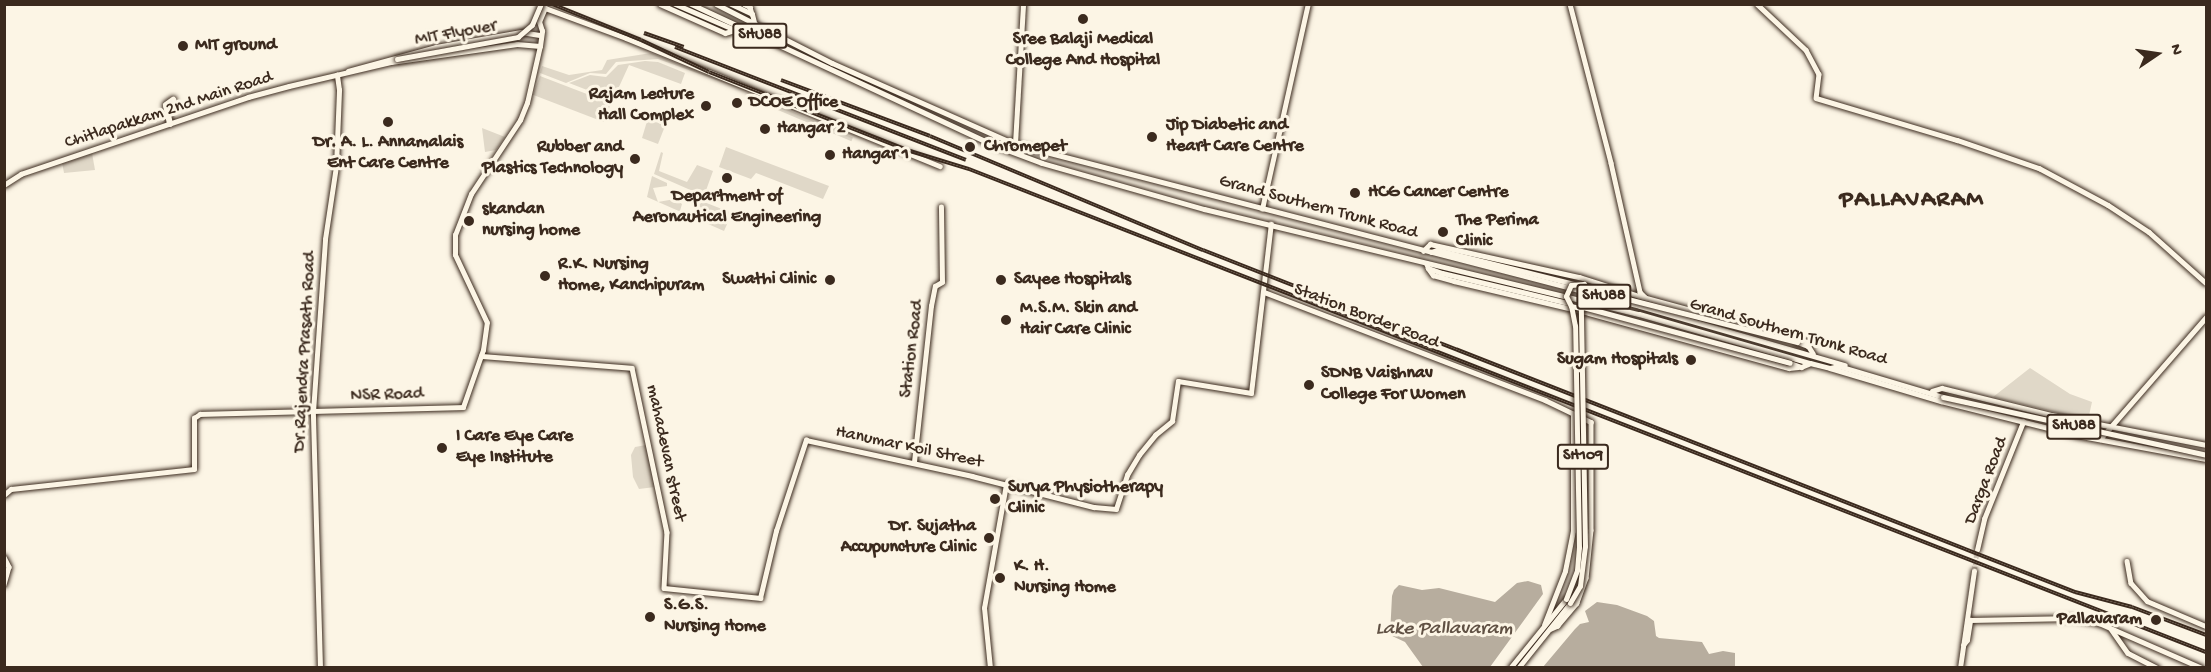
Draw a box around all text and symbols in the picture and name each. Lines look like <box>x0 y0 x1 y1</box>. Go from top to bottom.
marker: Sree Balaji Medical College And Hospital <box>1074 10 1092 28</box>
street label: MIT Flyover <box>413 16 499 52</box>
road number: SHU88 <box>732 23 789 49</box>
north arrow <box>2127 24 2187 84</box>
place label: Sree Balaji Medical College And Hospital <box>1006 30 1160 72</box>
place label: MIT ground <box>195 35 277 57</box>
marker: MIT ground <box>176 39 190 53</box>
text: N <box>2165 43 2185 57</box>
street label: Chitlapakkam 2nd Main Road <box>62 67 276 155</box>
place label: Rajam Lecture Hall Complex <box>589 85 694 128</box>
place label: DCOE Office <box>749 92 838 114</box>
marker: DCOE Office <box>730 96 744 110</box>
marker: Rajam Lecture Hall Complex <box>699 99 713 113</box>
marker: Dr. A. L. Annamalais Ent Care Centre <box>379 113 397 131</box>
place label: Jip Diabetic and Heart Care Centre <box>1166 116 1304 158</box>
place label: Hangar 2 <box>777 118 846 140</box>
marker: Hangar 2 <box>758 122 772 136</box>
marker: Jip Diabetic and Heart Care Centre <box>1143 128 1161 146</box>
place label: Dr. A. L. Annamalais Ent Care Centre <box>313 133 463 176</box>
place label: Chromepet <box>984 136 1067 158</box>
place label: Rubber and Plastics Technology <box>482 138 623 180</box>
marker: Chromepet <box>961 138 979 156</box>
place label: Hangar 1 <box>842 144 909 166</box>
marker: Hangar 1 <box>823 148 837 162</box>
marker: Rubber and Plastics Technology <box>628 152 642 166</box>
marker: Department of Aeronautical Engineering <box>720 171 734 185</box>
street label: Grand Southern Trunk Road <box>1216 171 1420 245</box>
place label: HCG Cancer Centre <box>1368 182 1509 204</box>
marker: HCG Cancer Centre <box>1346 184 1364 202</box>
place label: Department of Aeronautical Engineering <box>633 187 821 230</box>
district label: PALLAVARAM <box>1839 187 1985 215</box>
place label: skandan nursing home <box>482 200 580 242</box>
place label: The Perima Clinic <box>1456 211 1538 254</box>
marker: skandan nursing home <box>460 212 478 230</box>
marker: The Perima Clinic <box>1434 223 1452 241</box>
street label: Dr.Rajendra Prasath Road <box>290 251 322 453</box>
place label: R.K. Nursing Home, Kanchipuram <box>558 255 704 298</box>
marker: R.K. Nursing Home, Kanchipuram <box>536 267 554 285</box>
place label: Swathi Clinic <box>722 269 816 291</box>
place label: Sayee Hospitals <box>1014 269 1131 291</box>
marker: Swathi Clinic <box>821 271 839 289</box>
marker: Sayee Hospitals <box>992 271 1010 289</box>
street label: Station Border Road <box>1290 279 1442 355</box>
road number: SHU88 <box>1576 284 1632 310</box>
street label: Grand Southern Trunk Road <box>1687 294 1889 372</box>
street label: Station Road <box>896 299 930 399</box>
place label: M.S.M. Skin and Hair Care Clinic <box>1020 299 1137 342</box>
marker: M.S.M. Skin and Hair Care Clinic <box>997 311 1015 329</box>
place label: Sugam Hospitals <box>1557 349 1678 371</box>
marker: Sugam Hospitals <box>1682 351 1700 369</box>
place label: SDNB Vaishnav College For Women <box>1321 364 1466 406</box>
marker: SDNB Vaishnav College For Women <box>1302 378 1316 392</box>
street label: mahadevan street <box>640 383 690 523</box>
street label: NSR Road <box>350 384 424 408</box>
road number: SHU88 <box>2046 414 2102 440</box>
street label: Hanumar Koil Street <box>833 422 985 474</box>
place label: I Care Eye Care Eye Institute <box>456 427 573 470</box>
street label: Darga Road <box>1960 434 2014 528</box>
marker: I Care Eye Care Eye Institute <box>433 439 451 457</box>
road number: SH109 <box>1556 444 1610 470</box>
place label: Surya Physiotherapy Clinic <box>1008 478 1163 520</box>
marker: Surya Physiotherapy Clinic <box>986 490 1004 508</box>
place label: Dr. Sujatha Accupuncture Clinic <box>841 517 976 560</box>
marker: Dr. Sujatha Accupuncture Clinic <box>980 529 998 547</box>
place label: K. H. Nursing Home <box>1014 557 1116 600</box>
marker: K. H. Nursing Home <box>991 569 1009 587</box>
place label: S.G.S. Nursing Home <box>664 596 766 638</box>
marker: S.G.S. Nursing Home <box>641 608 659 626</box>
place label: Pallavaram <box>2057 609 2142 631</box>
marker: Pallavaram <box>2147 611 2165 629</box>
water label: Lake Pallavaram <box>1376 617 1512 641</box>

